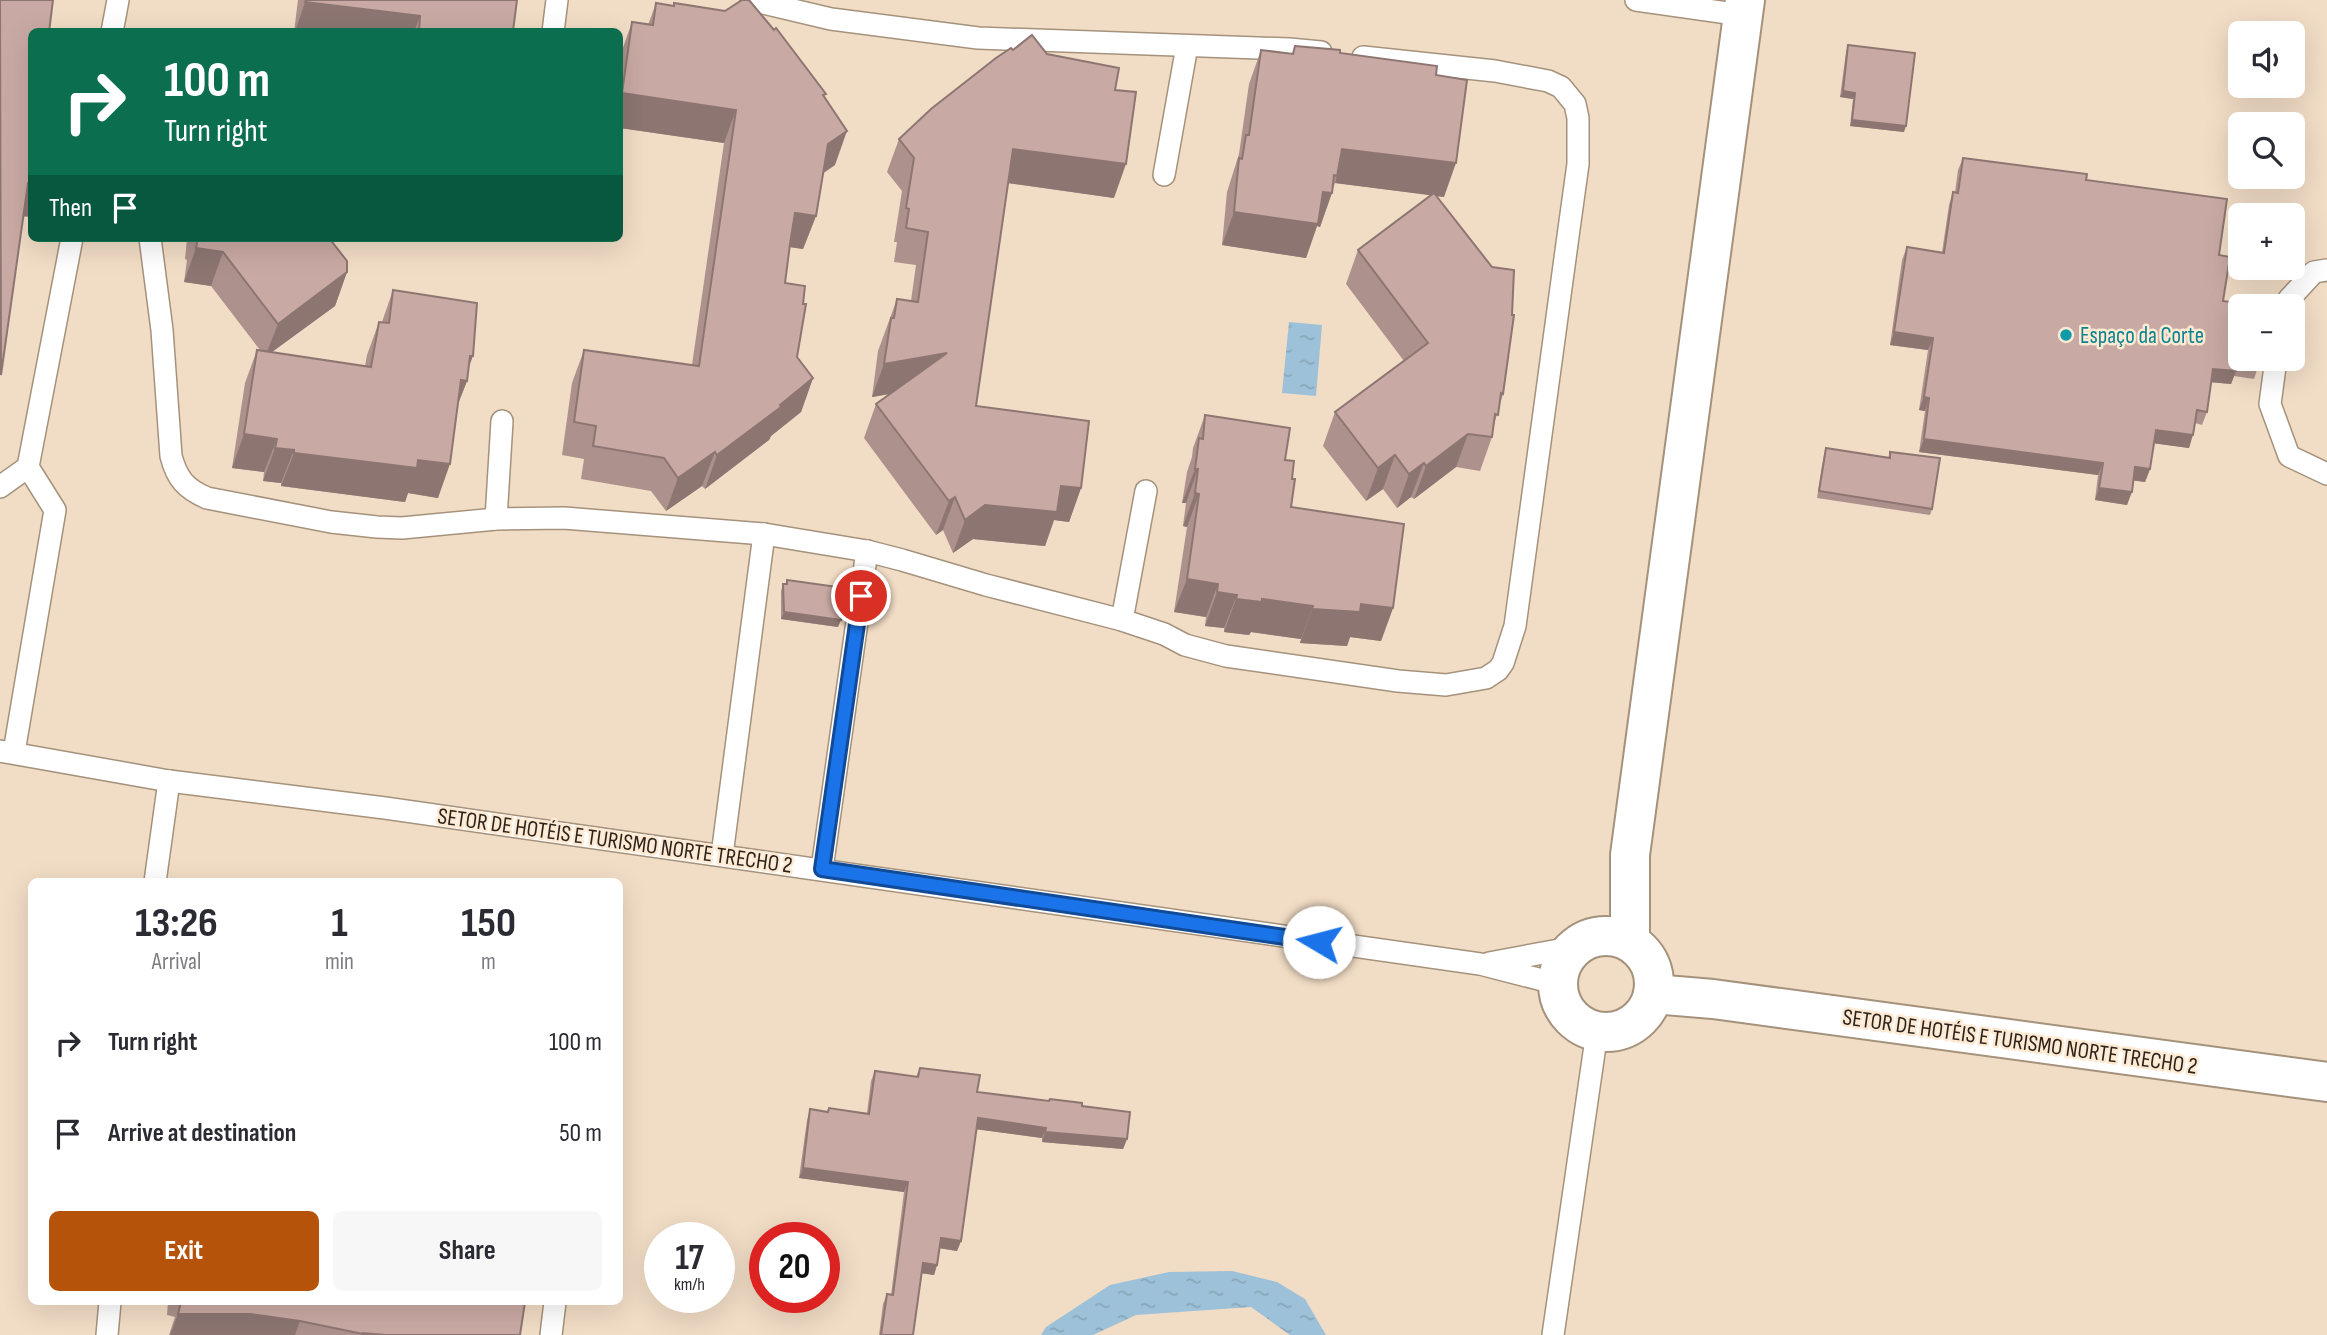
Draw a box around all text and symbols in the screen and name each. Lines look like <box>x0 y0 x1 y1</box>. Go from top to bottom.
map controls <box>2228 21 2305 371</box>
button: sound <box>2228 21 2305 98</box>
text: 100 m <box>164 52 270 111</box>
icon: right <box>49 56 140 147</box>
text: Turn right <box>164 112 268 151</box>
button: search <box>2228 112 2305 189</box>
icon: arrive <box>106 189 144 227</box>
text: Then <box>49 193 92 224</box>
button: + <box>2228 203 2305 280</box>
button: − <box>2228 294 2305 371</box>
place label: Espaço da Corte <box>2080 322 2204 350</box>
marker: Espaço da Corte <box>2058 327 2074 343</box>
pin <box>831 566 891 626</box>
icon: arrive <box>842 577 880 615</box>
street label: SETOR DE HOTÉIS E TURISMO NORTE TRECHO 2 <box>436 802 794 880</box>
text: 13:26 <box>135 898 218 949</box>
text: 1 <box>331 898 348 949</box>
text: 150 <box>461 898 516 949</box>
position arrow <box>1282 905 1356 979</box>
text: Arrival <box>152 948 201 976</box>
text: min <box>325 948 354 976</box>
text: m <box>481 948 496 976</box>
street label: SETOR DE HOTÉIS E TURISMO NORTE TRECHO 2 <box>1841 1003 2199 1081</box>
icon: right <box>49 1024 87 1062</box>
text: Turn right <box>108 1027 197 1058</box>
text: 100 m <box>549 1027 602 1058</box>
icon: arrive <box>49 1115 87 1153</box>
text: Arrive at destination <box>108 1118 296 1149</box>
text: 50 m <box>559 1118 602 1149</box>
button: Exit <box>49 1211 319 1291</box>
button: Share <box>333 1211 602 1291</box>
speed limit sign: 20 <box>749 1222 840 1313</box>
text: 17 <box>675 1237 704 1280</box>
text: km/h <box>674 1274 705 1295</box>

